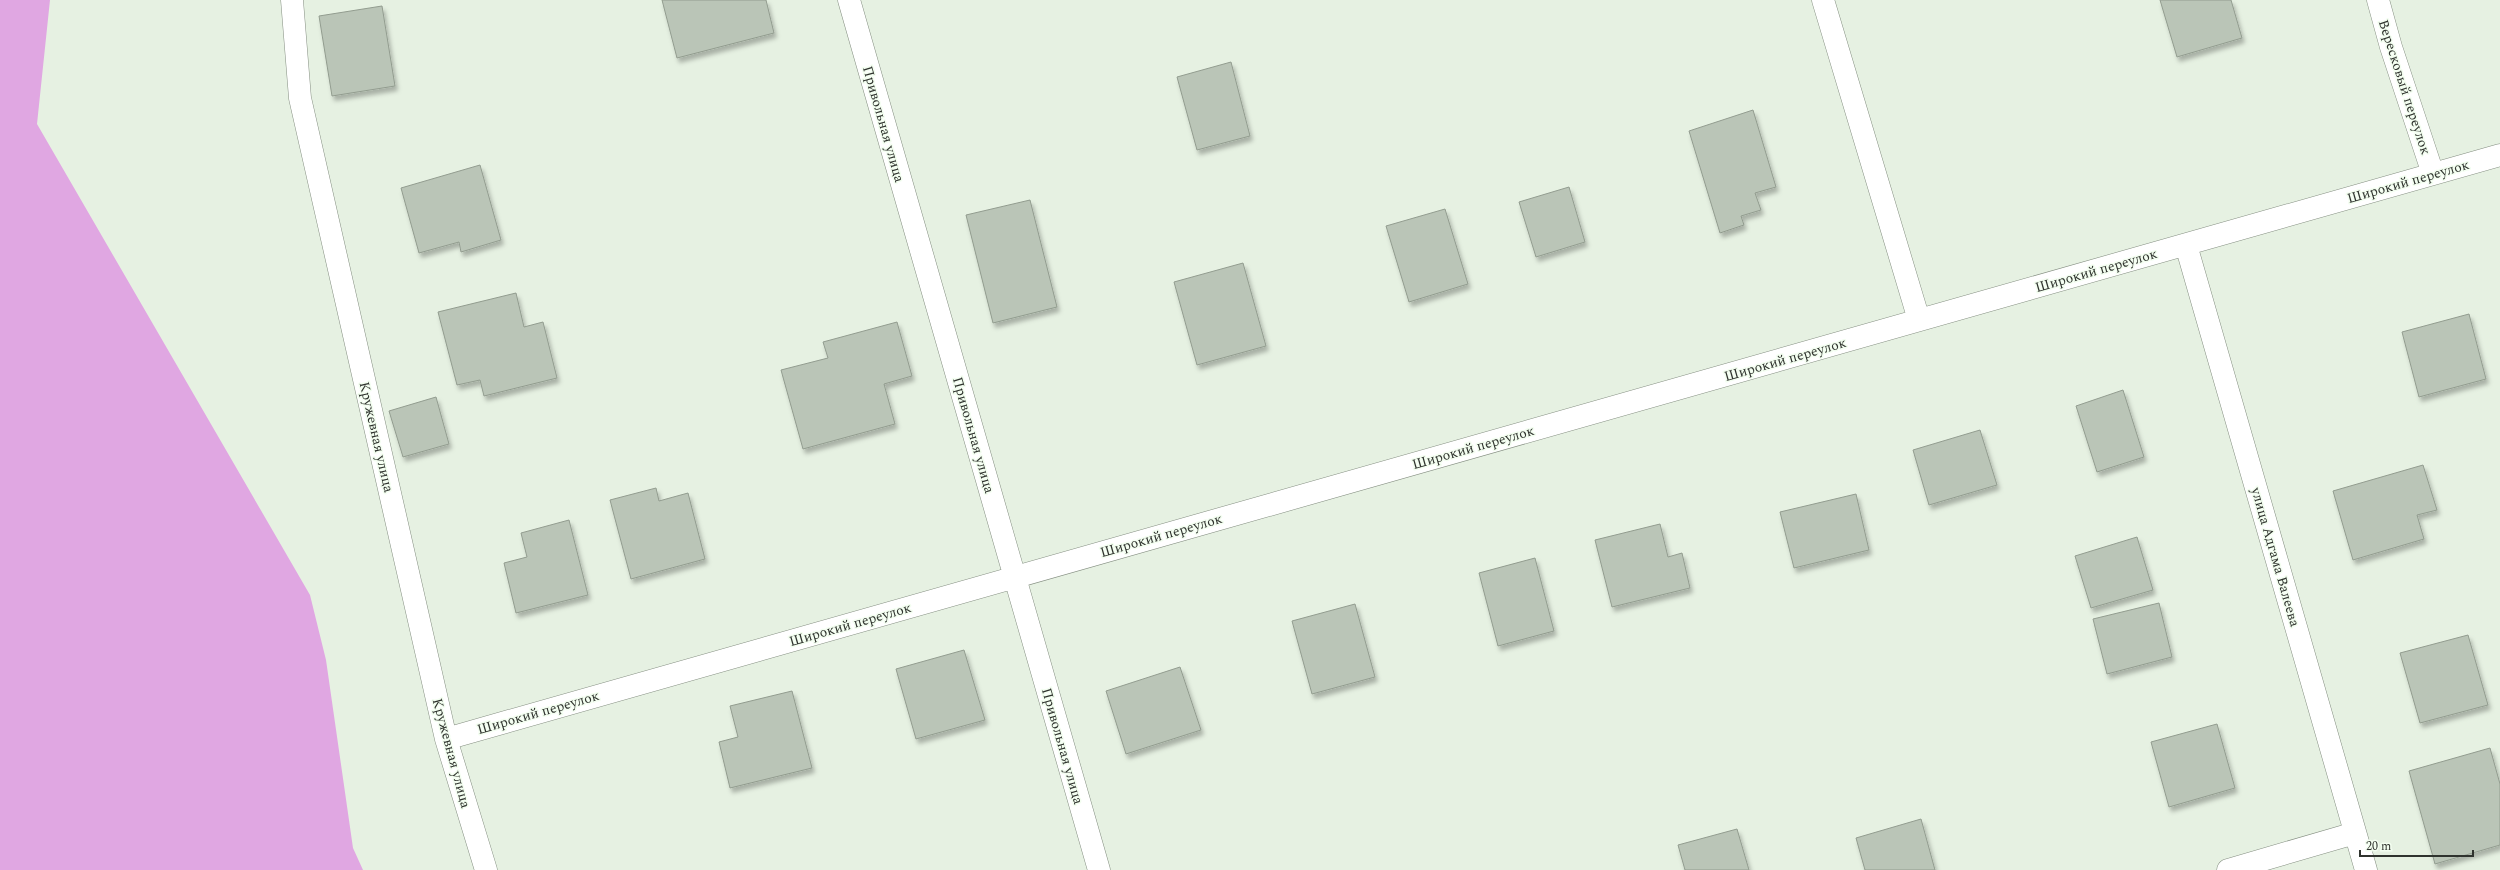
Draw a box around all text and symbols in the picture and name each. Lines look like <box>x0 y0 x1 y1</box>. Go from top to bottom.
street label: Вересковый переулок <box>2373 17 2436 158</box>
street label: Привольная улица <box>857 63 910 185</box>
street label: Широкий переулок <box>2345 154 2472 209</box>
street label: Широкий переулок <box>2033 243 2160 298</box>
street label: Широкий переулок <box>1722 332 1849 387</box>
street label: Привольная улица <box>947 374 1000 496</box>
street label: Кружевная улица <box>354 380 399 495</box>
street label: Широкий переулок <box>1410 420 1537 475</box>
street label: улица Адгама Валеева <box>2245 484 2306 629</box>
street label: Широкий переулок <box>1098 508 1225 563</box>
street label: Широкий переулок <box>787 597 914 652</box>
street label: Широкий переулок <box>475 685 602 740</box>
street label: Привольная улица <box>1036 685 1089 807</box>
street label: Кружевная улица <box>427 696 476 811</box>
scale bar <box>2360 832 2473 858</box>
text: 20 m <box>2366 837 2391 856</box>

